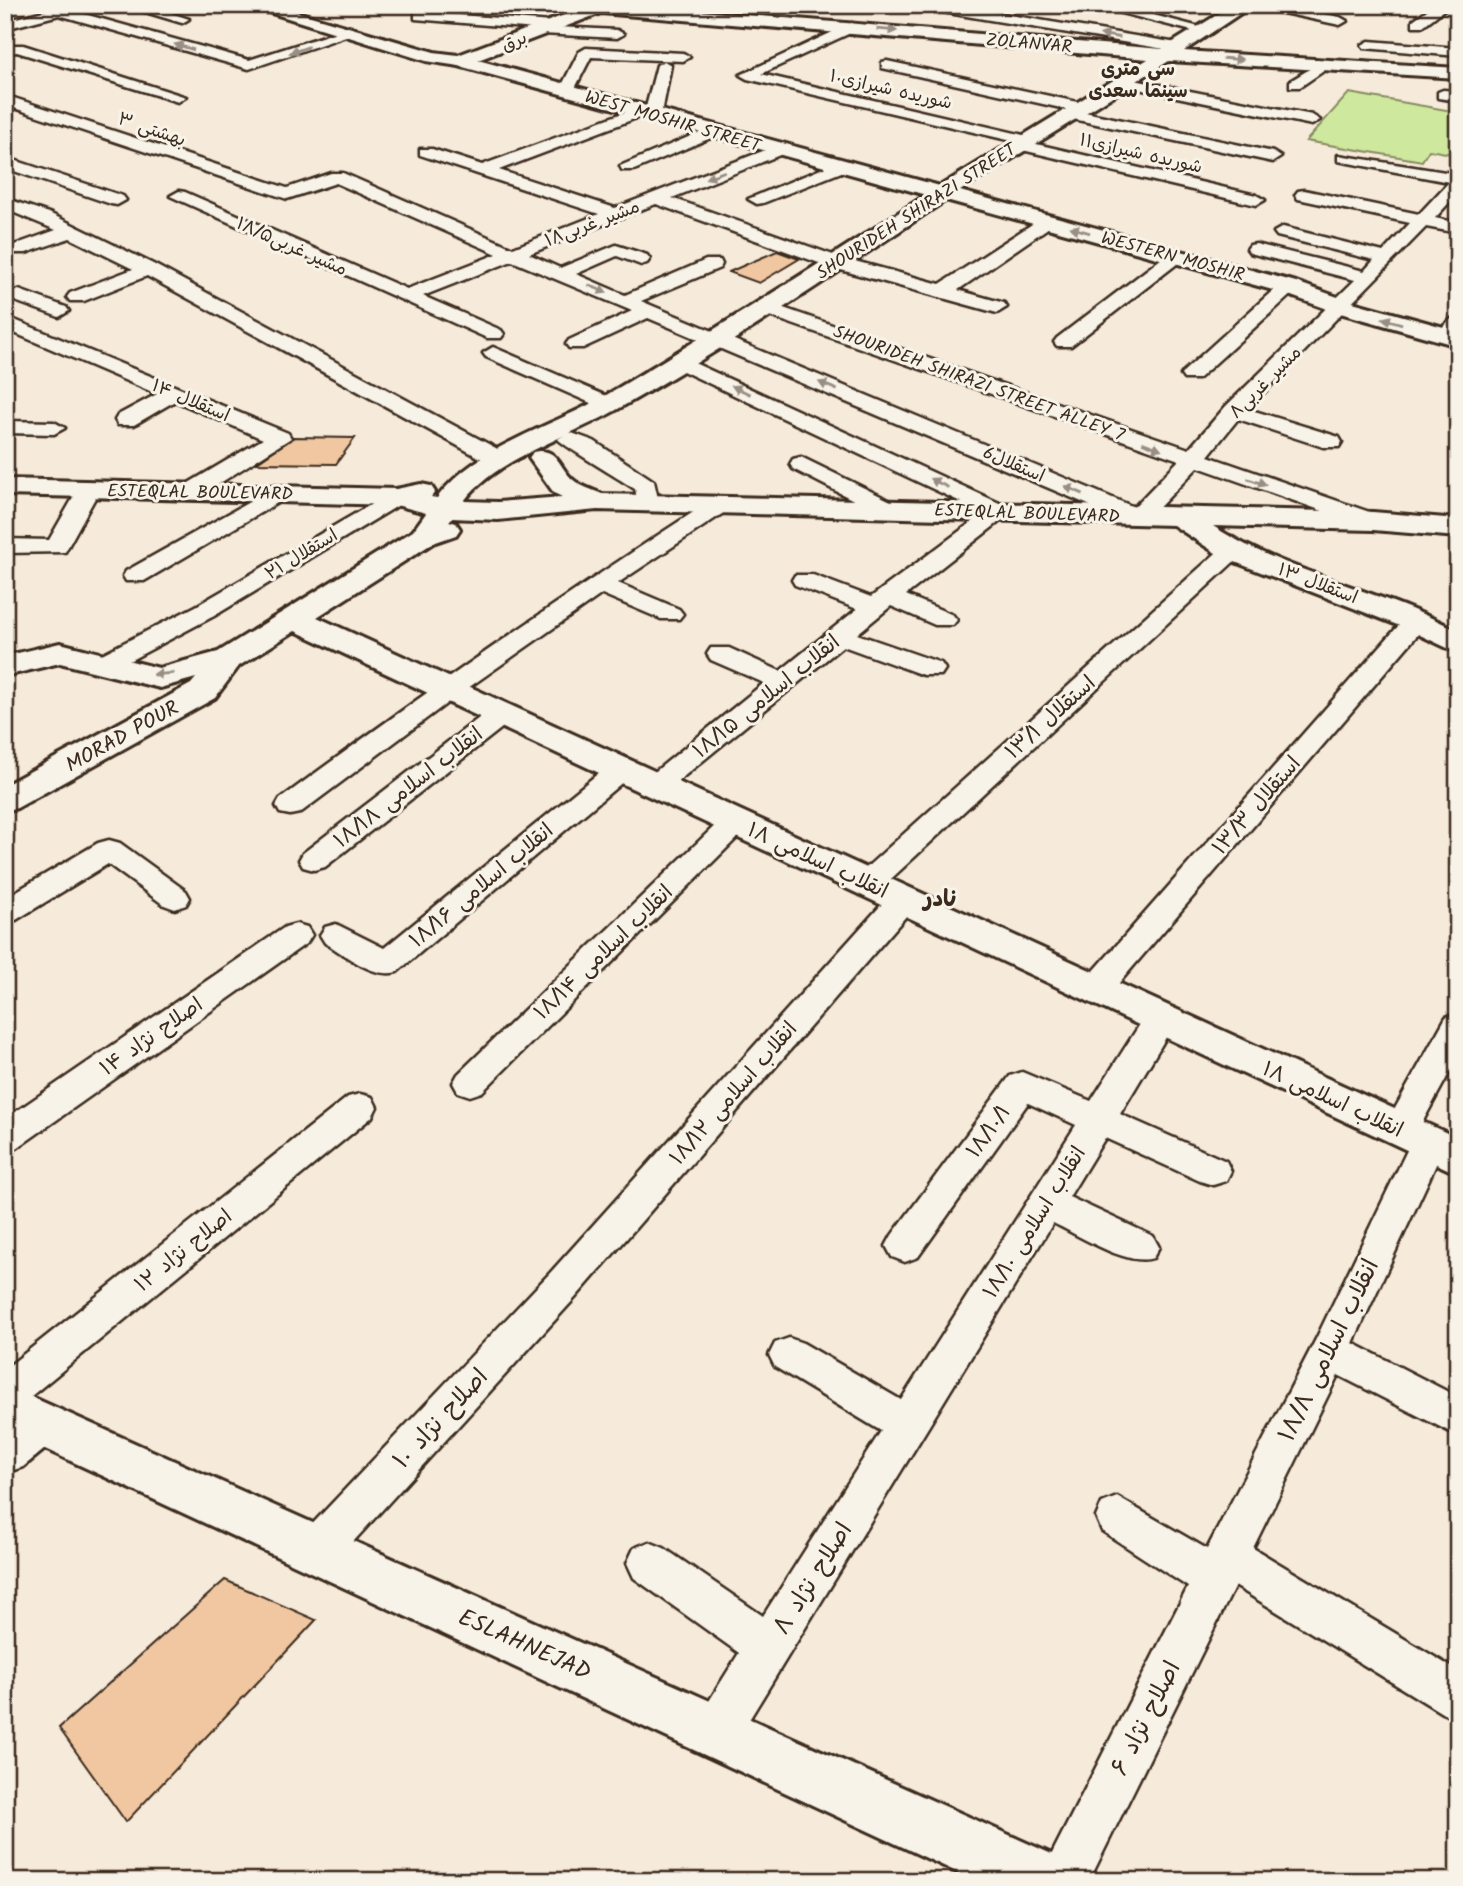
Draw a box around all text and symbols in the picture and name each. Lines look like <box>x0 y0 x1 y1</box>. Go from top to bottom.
street label: برق <box>497 24 532 61</box>
one-way arrow <box>877 25 899 36</box>
street label: ZOLANVAR <box>985 26 1073 63</box>
one-way arrow <box>1099 30 1121 41</box>
one-way arrow <box>173 42 194 52</box>
one-way arrow <box>289 45 310 56</box>
one-way arrow <box>1222 54 1244 65</box>
district label: سی متری سینما سعدی <box>1088 55 1188 107</box>
street label: ۱۰شوریده شیرازی <box>827 62 955 119</box>
street label: WEST MOSHIR STREET <box>581 83 765 162</box>
street label: بهشتی ۳ <box>114 105 189 156</box>
street label: شوریده شیرازی۱۱ <box>1076 126 1205 183</box>
street label: SHOURIDEH SHIRAZI STREET <box>811 136 1024 288</box>
one-way arrow <box>704 170 725 181</box>
street label: مشیر غربی۱۸ <box>541 193 644 256</box>
street label: مشیر غربی۱۸/۵ <box>231 210 352 285</box>
one-way arrow <box>1069 224 1090 234</box>
street label: WESTERN MOSHIR <box>1098 224 1247 291</box>
one-way arrow <box>588 284 609 295</box>
one-way arrow <box>1381 315 1403 326</box>
street label: SHOURIDEH SHIRAZI STREET ALLEY 7 <box>829 318 1129 451</box>
street label: مشیر غربی۸ <box>1223 340 1309 426</box>
street label: استقلال ۱۴ <box>147 372 234 431</box>
one-way arrow <box>817 380 838 391</box>
one-way arrow <box>731 384 751 396</box>
street label: استقلال6 <box>978 439 1049 491</box>
one-way arrow <box>1142 441 1163 452</box>
street label: ESTEQLAL BOULEVARD <box>107 477 294 510</box>
one-way arrow <box>929 477 949 489</box>
one-way arrow <box>1247 477 1268 488</box>
one-way arrow <box>1064 484 1085 495</box>
street label: ESTEQLAL BOULEVARD <box>934 497 1121 532</box>
street label: ۲۱ استقلال <box>260 522 344 589</box>
street label: ۱۳ استقلال <box>1273 556 1362 613</box>
street label: ۱۸/۱۵ انقلاب اسلامی <box>686 627 848 767</box>
street label: ۱۳/۱ استقلال <box>998 668 1104 768</box>
one-way arrow <box>152 669 174 680</box>
street label: MORAD POUR <box>60 692 186 782</box>
street label: ۱۸/۱۸ انقلاب اسلامی <box>327 719 491 857</box>
street label: ۱۳/۳ استقلال <box>1205 749 1310 863</box>
street label: ۱۸ انقلاب اسلامی <box>741 814 893 908</box>
street label: ۱۸/۱۶ انقلاب اسلامی <box>402 816 562 957</box>
street label: ۱۸/۱۴ انقلاب اسلامی <box>527 878 681 1029</box>
district label: نادر <box>922 882 958 918</box>
street label: ۱۴ اصلاح نژاد <box>93 989 210 1085</box>
street label: ۱۸/۱۲ انقلاب اسلامی <box>662 1015 806 1173</box>
street label: ۱۸ انقلاب اسلامی <box>1256 1053 1408 1147</box>
street label: ۱۸/۱۰/۱ <box>958 1098 1020 1166</box>
street label: ۱۸/۱۰ انقلاب اسلامی <box>975 1140 1095 1305</box>
street label: ۱۲ اصلاح نژاد <box>128 1201 240 1301</box>
street label: ۱۸/۸ انقلاب اسلامی <box>1268 1253 1391 1449</box>
street label: ۱۰ اصلاح نژاد <box>384 1360 498 1479</box>
street label: ۸ اصلاح نژاد <box>763 1515 863 1643</box>
street label: ESLAHNEJAD <box>452 1599 597 1692</box>
street label: ۶ اصلاح نژاد <box>1101 1654 1192 1783</box>

